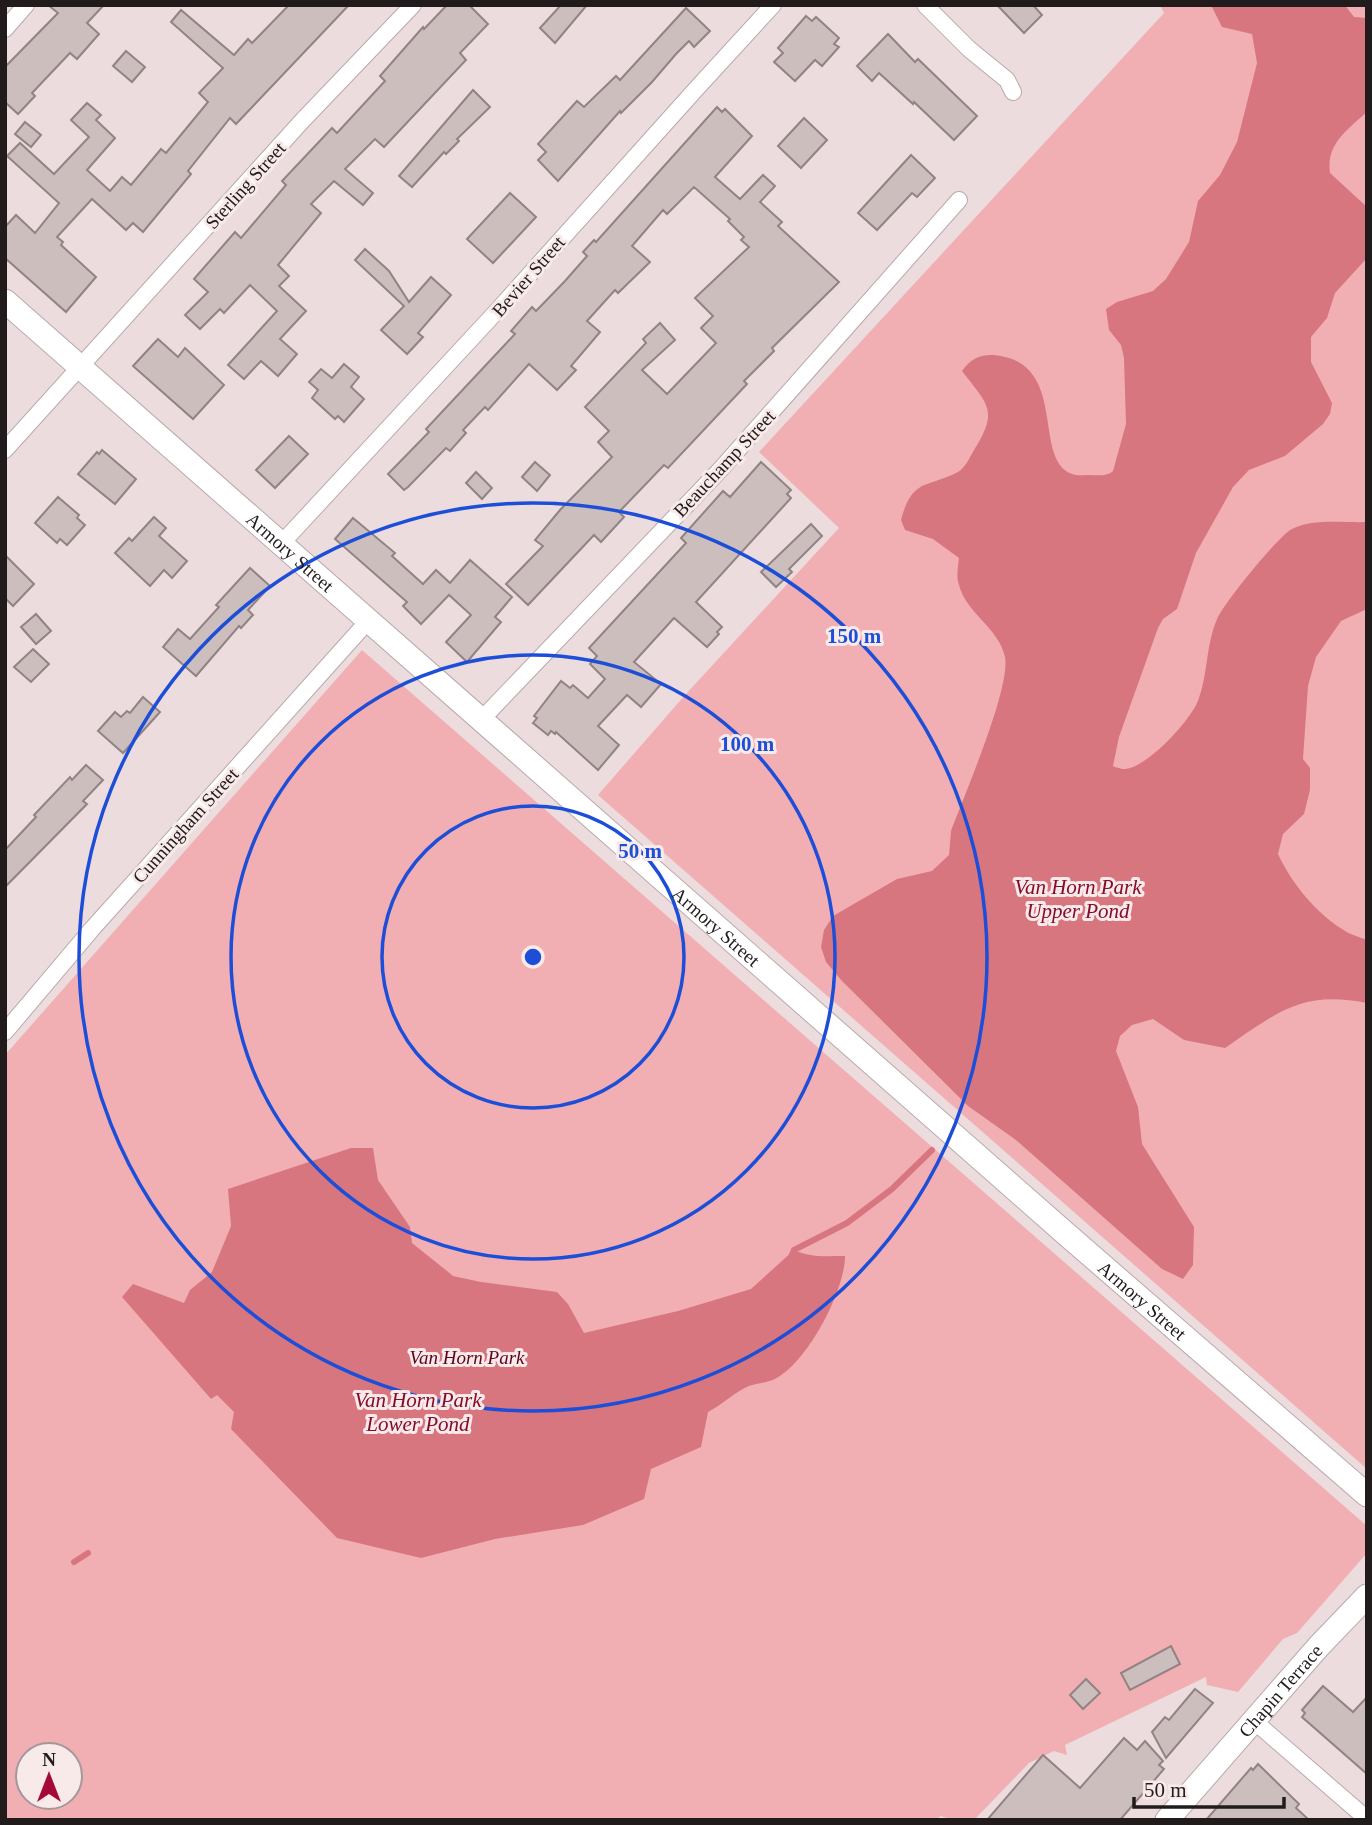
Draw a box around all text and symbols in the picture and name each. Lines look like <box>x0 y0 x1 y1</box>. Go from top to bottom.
street label: Sterling Street <box>201 137 290 233</box>
street label: Bevier Street <box>488 231 569 321</box>
street label: Beauchamp Street <box>669 405 780 521</box>
street label: Armory Street <box>242 508 339 597</box>
text: 150 m <box>827 624 882 648</box>
text: 100 m <box>720 732 775 756</box>
street label: Cunningham Street <box>128 763 243 887</box>
text: 50 m <box>618 839 662 863</box>
water label: Van Horn Park Upper Pond <box>1014 875 1142 923</box>
street label: Armory Street <box>668 883 764 971</box>
centre of rings <box>521 945 545 969</box>
street label: Armory Street <box>1094 1257 1191 1345</box>
park label: Van Horn Park <box>409 1347 525 1368</box>
water label: Van Horn Park Lower Pond <box>354 1388 482 1436</box>
street label: Chapin Terrace <box>1234 1640 1327 1741</box>
north arrow <box>14 1741 84 1811</box>
text: N <box>42 1749 56 1770</box>
scale bar <box>1134 1766 1284 1810</box>
text: 50 m <box>1144 1778 1187 1802</box>

